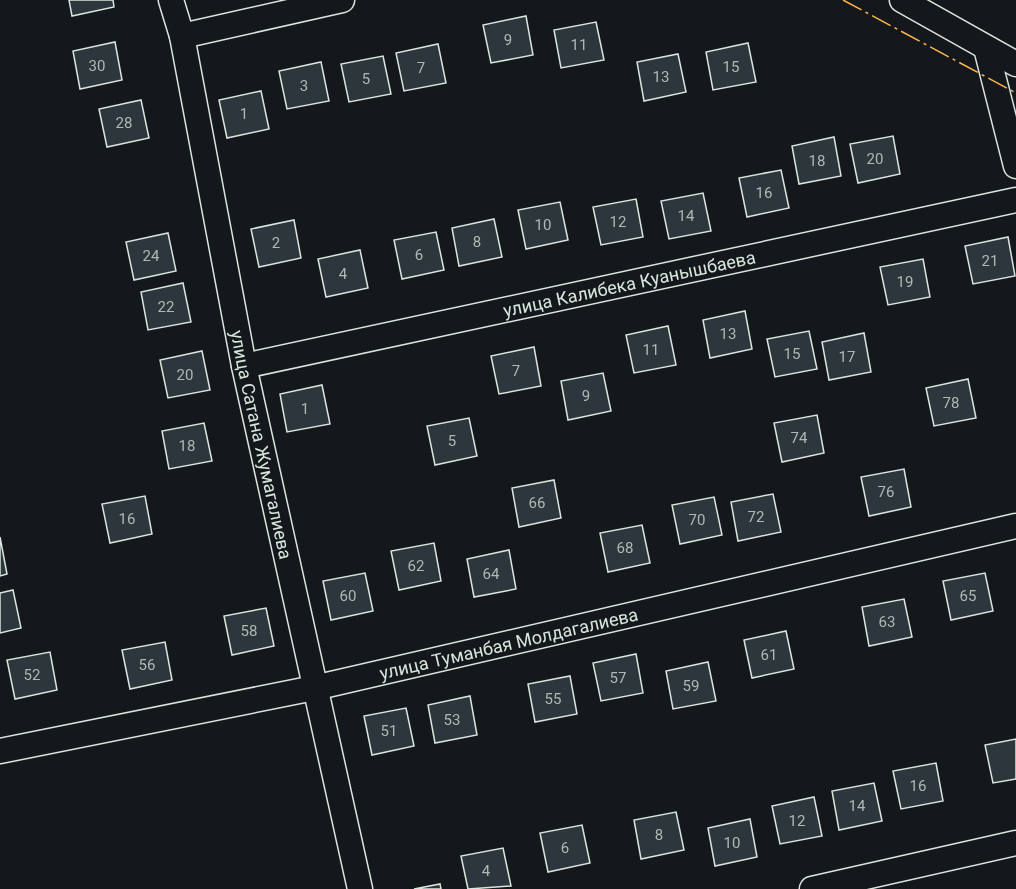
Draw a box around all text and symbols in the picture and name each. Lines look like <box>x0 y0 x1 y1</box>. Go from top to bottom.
house number: 9 <box>504 31 512 49</box>
house number: 11 <box>571 36 587 54</box>
house number: 30 <box>89 57 105 75</box>
house number: 15 <box>723 58 739 76</box>
house number: 7 <box>417 59 425 77</box>
house number: 13 <box>653 68 669 86</box>
house number: 5 <box>362 70 370 88</box>
house number: 3 <box>300 77 308 95</box>
house number: 1 <box>240 105 248 123</box>
house number: 28 <box>116 114 132 132</box>
house number: 20 <box>867 150 883 168</box>
house number: 18 <box>809 152 825 170</box>
house number: 16 <box>756 184 772 202</box>
house number: 14 <box>678 207 695 225</box>
house number: 12 <box>610 213 626 231</box>
house number: 10 <box>535 216 551 234</box>
house number: 8 <box>473 233 481 251</box>
house number: 2 <box>272 234 280 252</box>
house number: 6 <box>415 246 423 264</box>
street label: улица Калибека Куанышбаева <box>501 246 757 320</box>
house number: 24 <box>143 247 160 265</box>
house number: 21 <box>982 252 998 270</box>
house number: 4 <box>339 265 348 283</box>
house number: 19 <box>897 273 913 291</box>
house number: 22 <box>158 298 174 316</box>
house number: 13 <box>720 325 736 343</box>
street label: улица Сатана Жумагалиева <box>227 328 297 561</box>
house number: 11 <box>643 341 659 359</box>
house number: 15 <box>784 345 800 363</box>
house number: 17 <box>839 348 855 366</box>
house number: 7 <box>512 362 520 380</box>
house number: 20 <box>177 366 193 384</box>
house number: 9 <box>582 387 590 405</box>
house number: 78 <box>943 394 959 412</box>
house number: 1 <box>301 400 309 418</box>
house number: 74 <box>791 429 808 447</box>
house number: 5 <box>448 432 456 450</box>
house number: 18 <box>179 437 195 455</box>
house number: 76 <box>878 483 894 501</box>
house number: 66 <box>529 494 545 512</box>
house number: 72 <box>748 508 764 526</box>
house number: 16 <box>119 510 135 528</box>
house number: 70 <box>689 511 705 529</box>
house number: 68 <box>617 539 633 557</box>
house number: 62 <box>408 557 424 575</box>
house number: 64 <box>483 565 500 583</box>
house number: 60 <box>340 587 356 605</box>
house number: 65 <box>960 587 976 605</box>
street label: улица Туманбая Молдагалиева <box>377 603 640 683</box>
house number: 63 <box>879 613 895 631</box>
house number: 58 <box>241 622 257 640</box>
house number: 61 <box>761 646 777 664</box>
house number: 56 <box>139 656 155 674</box>
house number: 52 <box>24 666 40 684</box>
house number: 57 <box>610 669 626 687</box>
house number: 59 <box>683 677 699 695</box>
house number: 55 <box>545 690 561 708</box>
house number: 53 <box>444 711 460 729</box>
house number: 51 <box>381 722 397 740</box>
house number: 16 <box>910 777 926 795</box>
house number: 14 <box>849 797 866 815</box>
house number: 12 <box>789 812 805 830</box>
house number: 8 <box>655 826 663 844</box>
house number: 10 <box>724 834 740 852</box>
house number: 6 <box>561 839 569 857</box>
house number: 4 <box>482 862 491 880</box>

